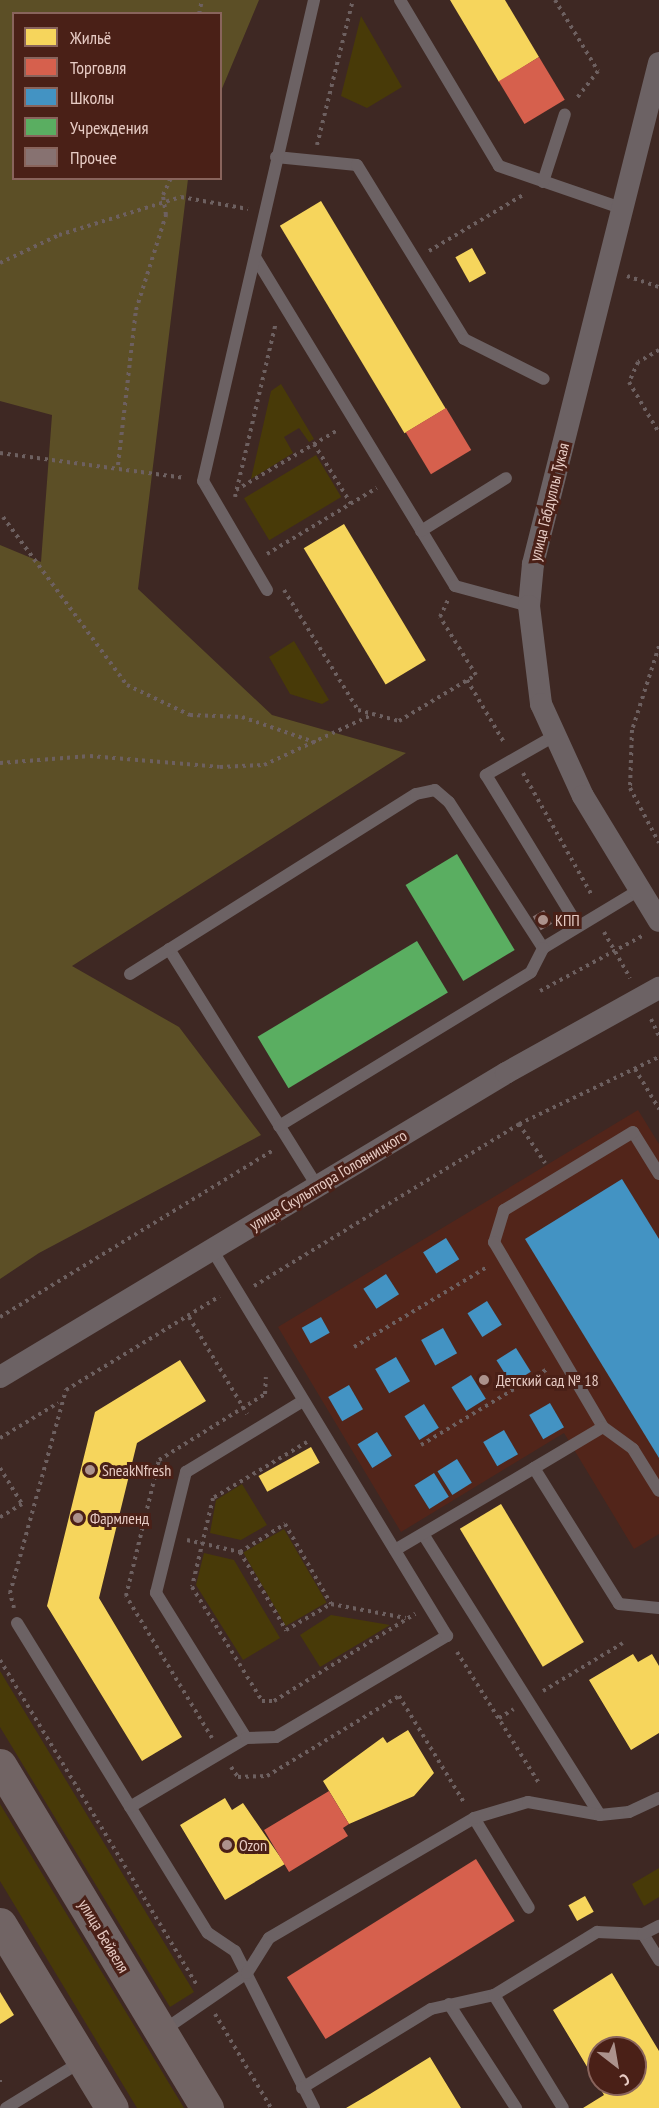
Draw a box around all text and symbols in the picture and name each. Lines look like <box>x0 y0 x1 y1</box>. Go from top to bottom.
legend <box>12 12 222 180</box>
text: Жильё <box>70 26 111 49</box>
text: Торговля <box>70 56 126 79</box>
text: Школы <box>70 86 114 109</box>
text: Учреждения <box>70 116 148 139</box>
text: Прочее <box>70 146 117 169</box>
street label: улица Габдуллы Тукая <box>525 441 573 563</box>
place label: КПП <box>555 910 580 930</box>
marker: КПП <box>536 913 550 927</box>
street label: улица Скульптора Головницкого <box>246 1125 410 1235</box>
place label: Детский сад № 18 <box>496 1370 599 1390</box>
marker: Детский сад № 18 <box>477 1373 491 1387</box>
place label: SneakNfresh <box>102 1460 171 1480</box>
marker: SneakNfresh <box>83 1463 97 1477</box>
place label: Фармленд <box>90 1508 149 1528</box>
marker: Фармленд <box>71 1511 85 1525</box>
place label: Ozon <box>239 1835 267 1855</box>
marker: Ozon <box>220 1838 234 1852</box>
street label: улица Бейвеля <box>75 1896 133 1976</box>
north arrow <box>587 2036 647 2096</box>
text: С <box>617 2069 634 2090</box>

